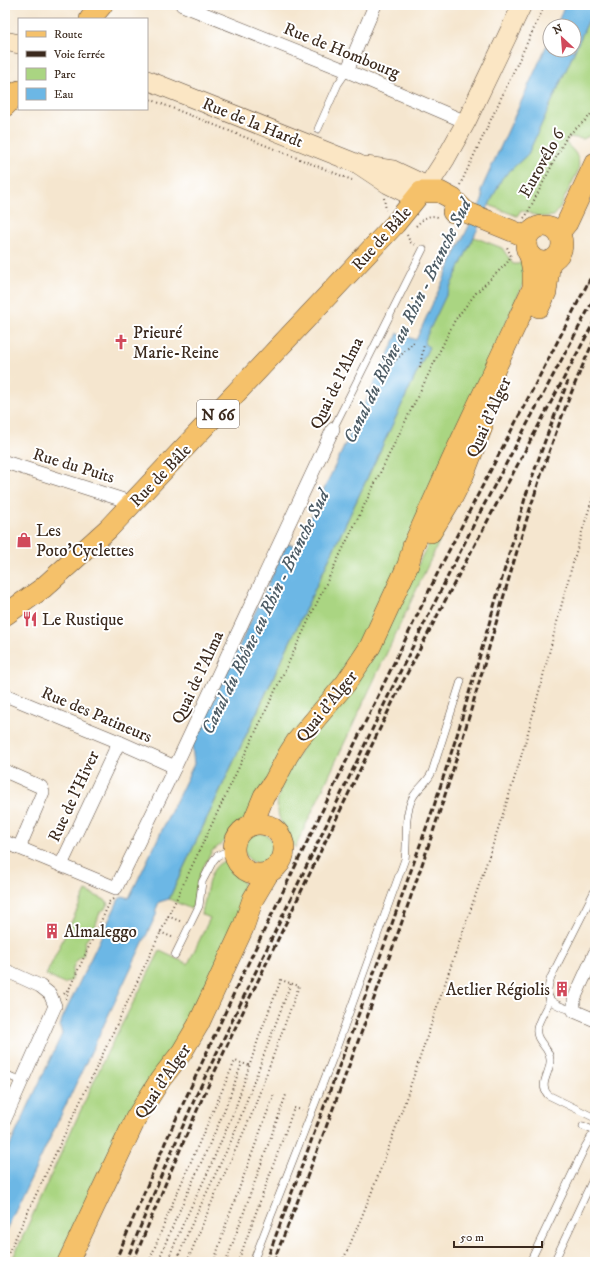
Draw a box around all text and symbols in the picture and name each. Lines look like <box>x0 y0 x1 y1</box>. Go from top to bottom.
legend <box>18 18 148 110</box>
street label: Rue de Hombourg <box>280 18 404 85</box>
north arrow <box>542 18 582 58</box>
text: N <box>551 22 565 38</box>
text: Route <box>54 27 82 42</box>
text: Voie ferrée <box>53 47 105 62</box>
text: Parc <box>54 67 76 82</box>
text: Eau <box>54 87 74 102</box>
street label: Rue de la Hardt <box>199 93 307 153</box>
street label: Eurovélo 6 <box>514 124 570 202</box>
water label: Canal du Rhône au Rhin - Branche Sud <box>339 194 478 447</box>
street label: Rue de Bâle <box>347 202 416 276</box>
place label: Prieuré Marie-Reine <box>133 322 219 364</box>
church icon: Prieuré Marie-Reine <box>112 333 130 351</box>
street label: Quai de l'Alma <box>305 333 369 433</box>
street label: Quai d'Alger <box>461 373 517 461</box>
road number: N 66 <box>197 400 239 428</box>
street label: Rue de Bâle <box>125 439 196 512</box>
street label: Rue du Puits <box>30 443 117 489</box>
water label: Canal du Rhône au Rhin - Branche Sud <box>197 485 336 738</box>
place label: Les Poto'Cyclettes <box>36 520 134 562</box>
shop icon: Les Poto'Cyclettes <box>15 531 33 549</box>
place label: Le Rustique <box>42 609 124 631</box>
restaurant icon: Le Rustique <box>21 610 39 628</box>
street label: Quai de l'Alma <box>167 627 229 727</box>
street label: Quai d'Alger <box>291 666 363 747</box>
street label: Rue des Patineurs <box>38 682 156 748</box>
street label: Rue de l'Hiver <box>43 747 105 846</box>
place label: Almaleggo <box>64 921 137 943</box>
building icon: Almaleggo <box>43 922 61 940</box>
place label: Aetlier Régiolis <box>446 979 550 1001</box>
building icon: Aetlier Régiolis <box>553 980 571 998</box>
street label: Quai d'Alger <box>130 1039 196 1123</box>
scale bar <box>454 1223 542 1249</box>
text: 50 m <box>460 1230 484 1245</box>

